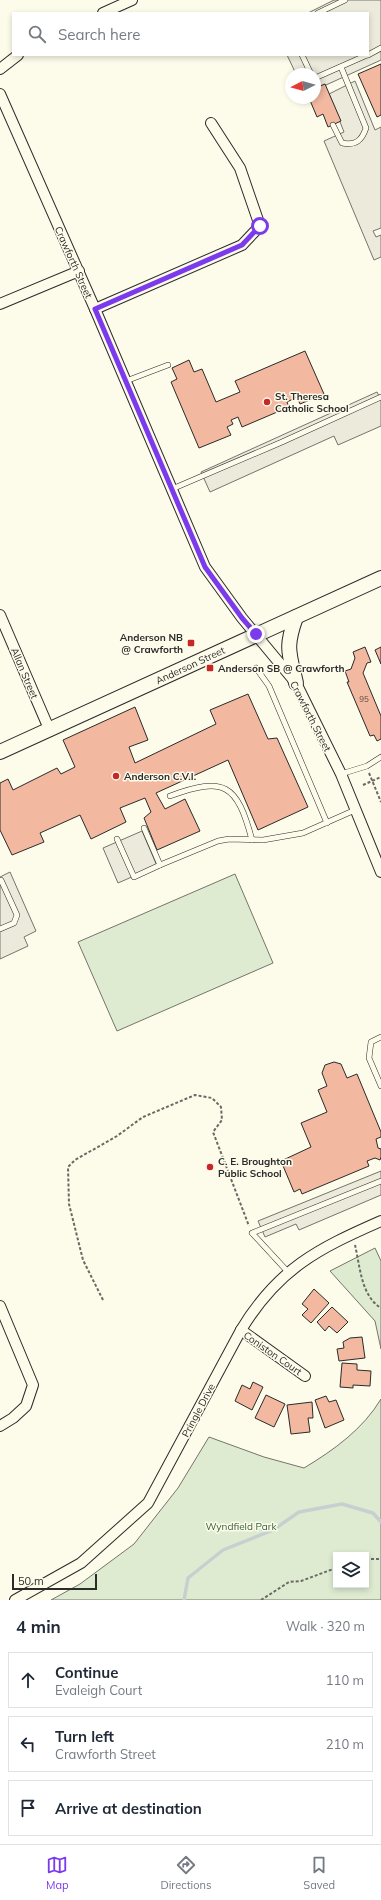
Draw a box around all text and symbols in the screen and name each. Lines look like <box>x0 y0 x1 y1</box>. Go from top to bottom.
search box <box>12 12 369 56</box>
icon: search <box>26 23 48 45</box>
text: Search here <box>58 25 140 44</box>
north arrow <box>285 68 321 104</box>
route start <box>251 217 269 235</box>
street label: Crawforth Street <box>52 224 95 301</box>
place label: St. Theresa Catholic School <box>275 390 349 415</box>
marker: St. Theresa Catholic School <box>262 397 272 407</box>
route end <box>247 625 265 643</box>
place label: Anderson NB @ Crawforth <box>120 631 183 656</box>
marker: Anderson NB @ Crawforth <box>186 638 196 648</box>
street label: Anderson Street <box>153 643 227 687</box>
street label: Allan Street <box>8 646 41 701</box>
place label: Anderson SB @ Crawforth <box>218 662 345 675</box>
marker: Anderson SB @ Crawforth <box>205 663 215 673</box>
street label: Crawforth Street <box>287 679 334 754</box>
house number: 95 <box>359 694 369 704</box>
place label: Anderson C.V.I. <box>124 770 196 783</box>
marker: Anderson C.V.I. <box>111 771 121 781</box>
place label: C. E. Broughton Public School <box>218 1155 292 1180</box>
marker: C. E. Broughton Public School <box>205 1162 215 1172</box>
street label: Coniston Court <box>241 1328 305 1379</box>
street label: Pringle Drive <box>179 1381 218 1439</box>
park label: Wyndfield Park <box>205 1520 277 1533</box>
map controls <box>333 1552 369 1588</box>
button: layers <box>333 1552 369 1588</box>
scale bar <box>12 1572 97 1591</box>
text: 50 m <box>18 1574 44 1588</box>
text: 4 min <box>16 1616 61 1637</box>
text: Walk · 320 m <box>286 1618 365 1634</box>
text: Continue <box>55 1663 118 1682</box>
icon: ahead <box>17 1669 39 1691</box>
text: 110 m <box>326 1672 364 1688</box>
text: Evaleigh Court <box>55 1682 142 1698</box>
text: Turn left <box>55 1727 114 1746</box>
icon: left <box>17 1733 39 1755</box>
text: 210 m <box>326 1736 364 1752</box>
text: Crawforth Street <box>55 1746 156 1762</box>
icon: arrive <box>17 1797 39 1819</box>
text: Arrive at destination <box>55 1799 202 1818</box>
tab: Map <box>46 1854 69 1892</box>
tab: Directions <box>161 1854 211 1892</box>
tab: Saved <box>303 1854 335 1892</box>

